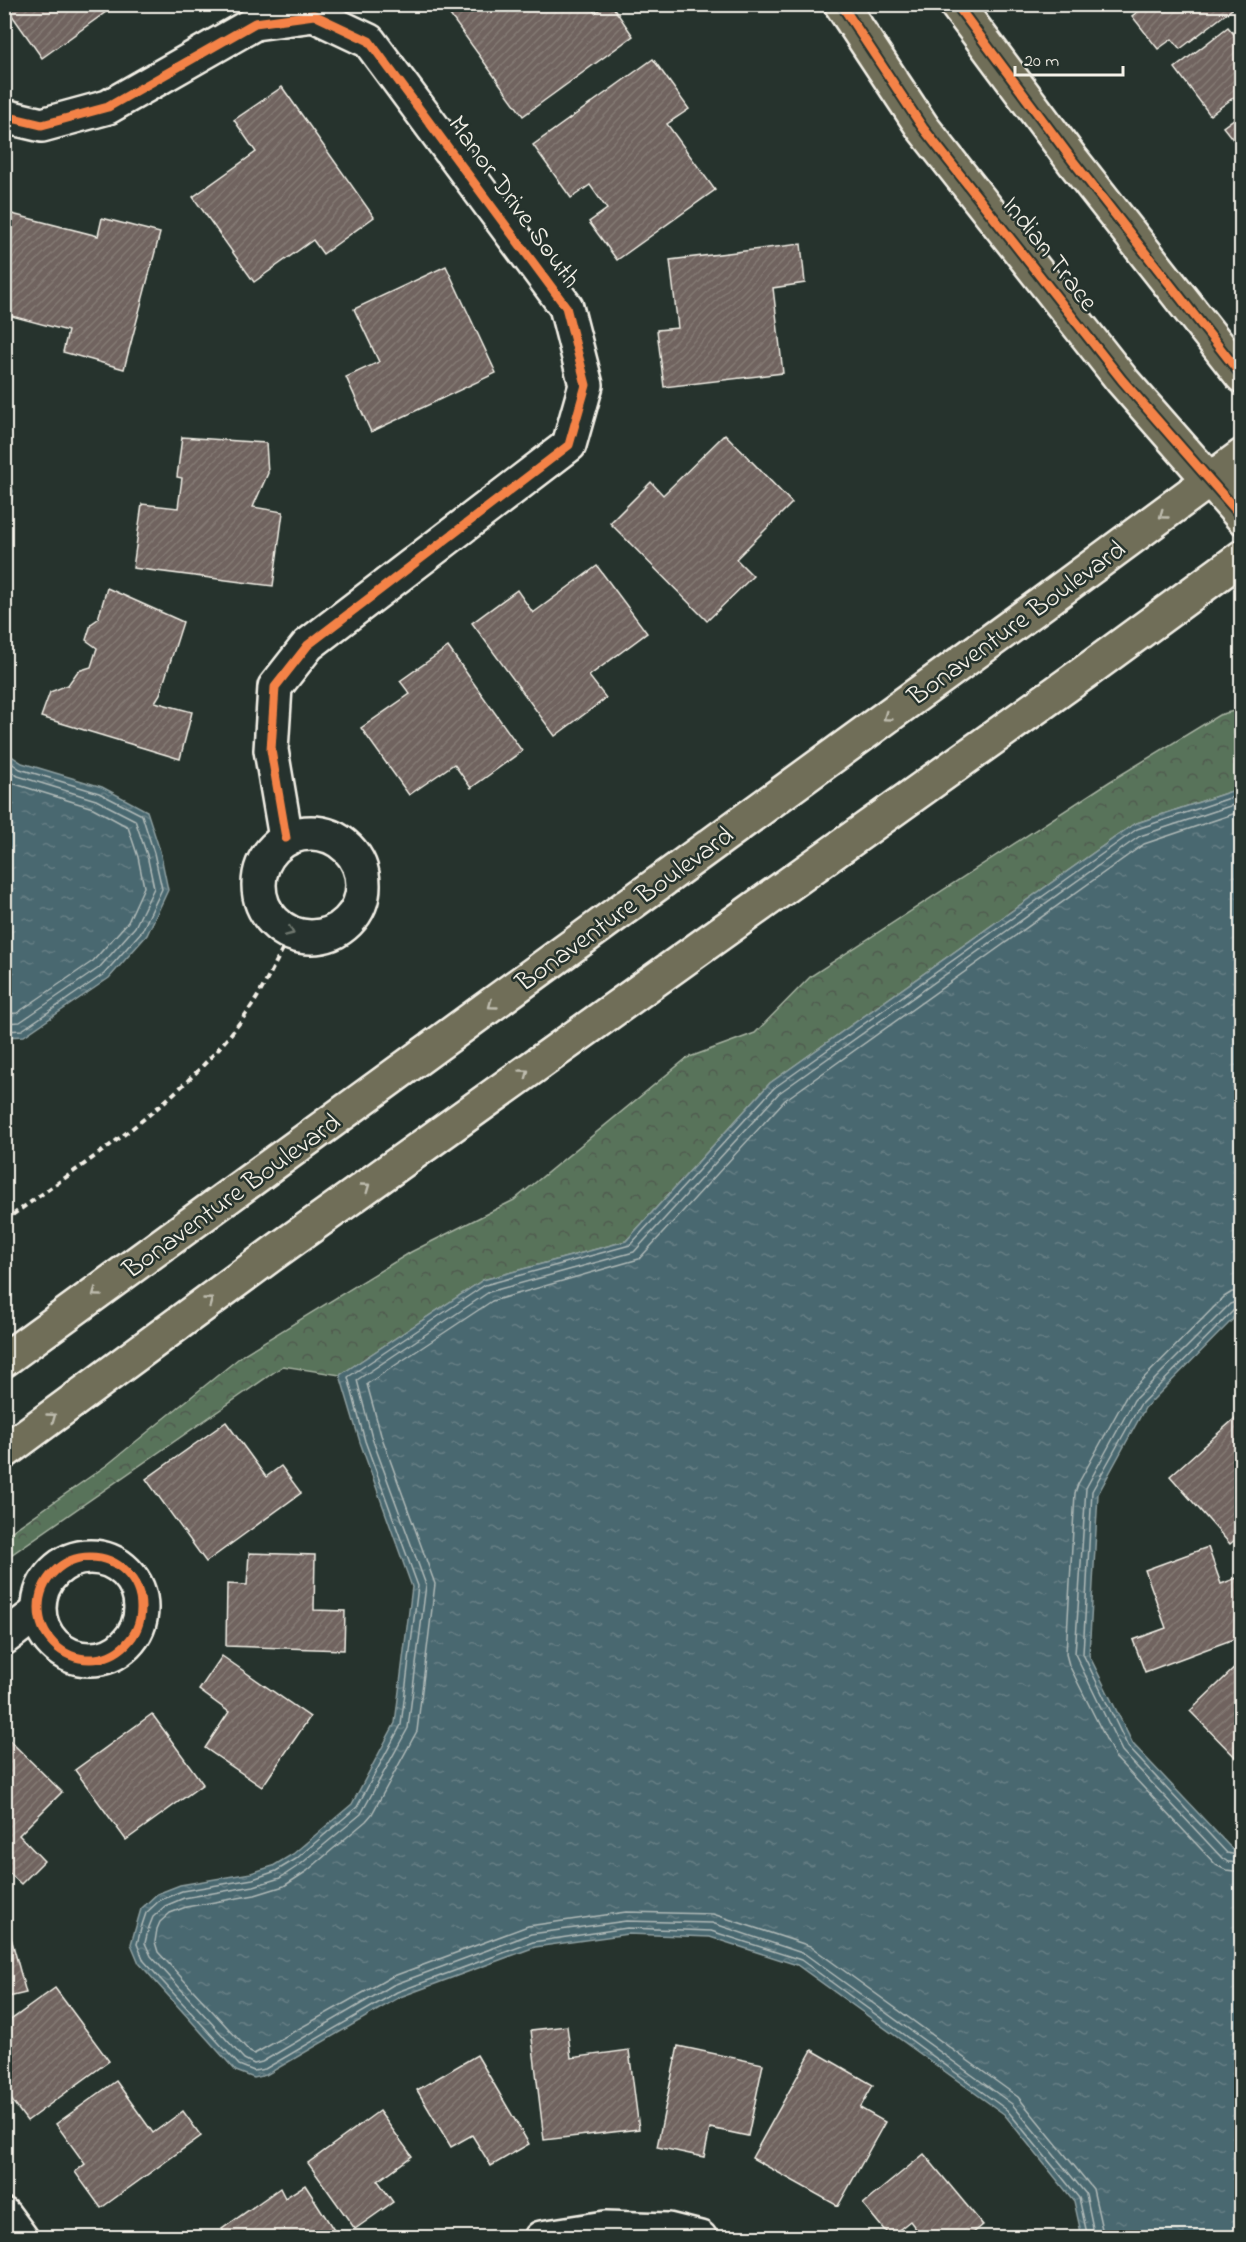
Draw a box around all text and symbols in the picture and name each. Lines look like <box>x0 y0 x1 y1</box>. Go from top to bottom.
scale bar <box>1015 39 1123 77</box>
text: 20 m <box>1024 49 1059 75</box>
street label: Manor Drive South <box>437 108 589 297</box>
street label: Indian Trace <box>992 189 1107 321</box>
one-way arrow <box>1158 507 1169 518</box>
street label: Bonaventure Boulevard <box>900 531 1135 717</box>
one-way arrow <box>882 709 893 720</box>
street label: Bonaventure Boulevard <box>508 817 743 1003</box>
one-way arrow <box>283 925 294 937</box>
one-way arrow <box>487 997 498 1008</box>
one-way arrow <box>518 1069 529 1080</box>
street label: Bonaventure Boulevard <box>115 1104 350 1290</box>
one-way arrow <box>360 1183 371 1194</box>
one-way arrow <box>92 1285 103 1296</box>
one-way arrow <box>202 1297 213 1308</box>
one-way arrow <box>45 1413 56 1424</box>

